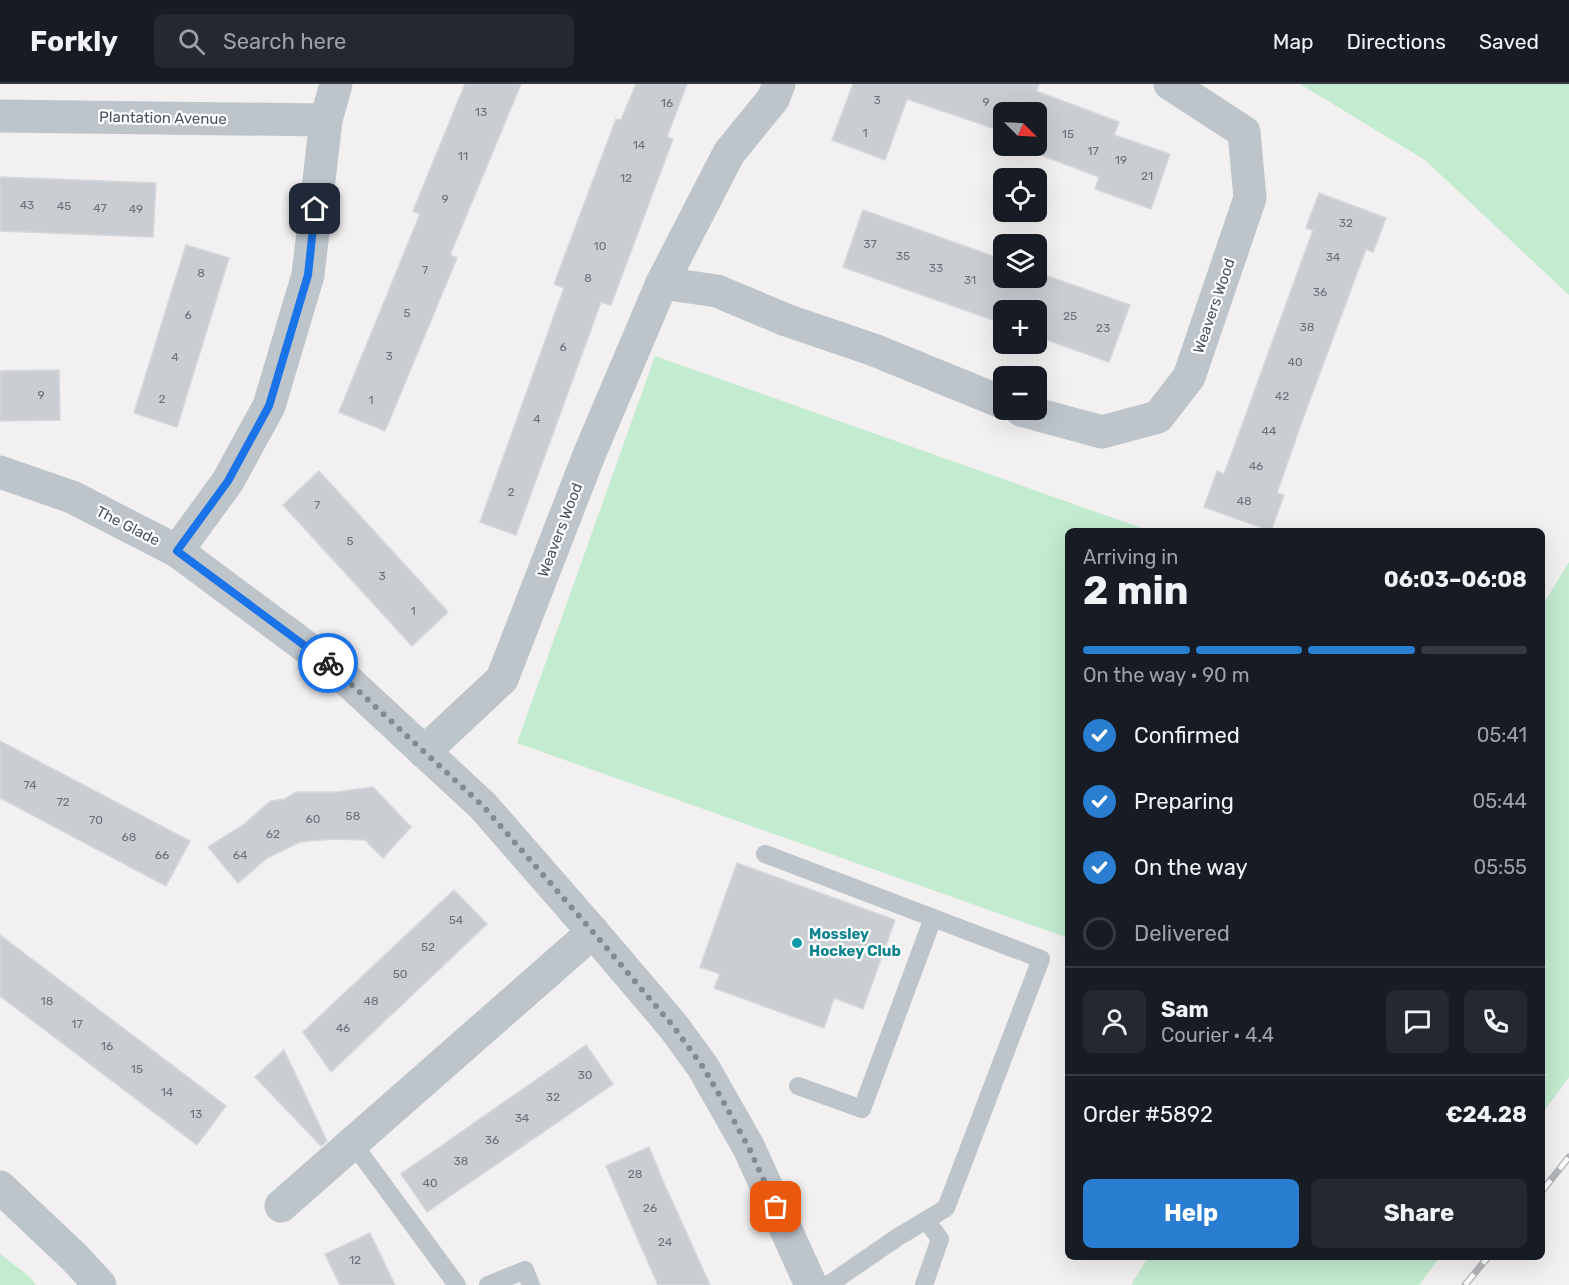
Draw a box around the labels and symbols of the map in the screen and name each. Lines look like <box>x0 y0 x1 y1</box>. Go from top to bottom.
house number: 3 <box>873 93 881 107</box>
house number: 9 <box>982 95 990 109</box>
house number: 16 <box>661 96 673 110</box>
north arrow <box>993 102 1047 156</box>
house number: 13 <box>475 105 487 119</box>
street label: Plantation Avenue <box>99 108 227 128</box>
house number: 1 <box>862 126 868 140</box>
house number: 15 <box>1062 127 1074 141</box>
house number: 14 <box>633 138 646 152</box>
house number: 17 <box>1087 144 1099 158</box>
house number: 11 <box>458 149 468 163</box>
house number: 19 <box>1115 153 1127 167</box>
house number: 21 <box>1141 169 1153 183</box>
house number: 12 <box>620 171 632 185</box>
pin <box>289 183 340 234</box>
house number: 9 <box>441 192 449 206</box>
house number: 43 <box>20 198 34 212</box>
house number: 45 <box>57 199 71 213</box>
house number: 47 <box>93 201 107 215</box>
house number: 49 <box>129 202 143 216</box>
house number: 32 <box>1339 216 1353 230</box>
house number: 37 <box>863 237 877 251</box>
house number: 10 <box>594 239 606 253</box>
house number: 35 <box>896 249 910 263</box>
house number: 34 <box>1326 250 1341 264</box>
street label: Weavers Wood <box>1189 256 1239 356</box>
house number: 33 <box>929 261 943 275</box>
house number: 7 <box>422 263 428 277</box>
house number: 8 <box>197 266 205 280</box>
house number: 8 <box>584 271 592 285</box>
house number: 31 <box>964 273 976 287</box>
house number: 36 <box>1313 285 1327 299</box>
house number: 5 <box>403 306 411 320</box>
house number: 6 <box>184 308 192 322</box>
house number: 25 <box>1063 309 1077 323</box>
house number: 38 <box>1300 320 1314 334</box>
house number: 23 <box>1096 321 1110 335</box>
house number: 6 <box>559 340 567 354</box>
house number: 3 <box>385 349 393 363</box>
house number: 4 <box>171 350 179 364</box>
house number: 40 <box>1287 355 1303 369</box>
house number: 9 <box>37 388 45 402</box>
house number: 42 <box>1275 389 1289 403</box>
house number: 2 <box>158 392 166 406</box>
house number: 1 <box>368 393 374 407</box>
house number: 4 <box>533 412 541 426</box>
house number: 44 <box>1262 424 1277 438</box>
house number: 46 <box>1249 459 1263 473</box>
street label: Weavers Wood <box>534 480 586 580</box>
house number: 2 <box>507 485 515 499</box>
house number: 48 <box>1236 494 1252 508</box>
house number: 7 <box>314 498 320 512</box>
street label: The Glade <box>93 502 163 550</box>
house number: 5 <box>346 534 354 548</box>
house number: 3 <box>378 569 386 583</box>
house number: 1 <box>410 604 416 618</box>
courier <box>298 633 358 693</box>
house number: 74 <box>23 778 37 792</box>
house number: 72 <box>56 795 70 809</box>
house number: 58 <box>346 809 360 823</box>
house number: 60 <box>306 812 320 826</box>
house number: 70 <box>89 813 103 827</box>
house number: 62 <box>266 827 280 841</box>
house number: 68 <box>122 830 136 844</box>
house number: 66 <box>155 848 169 862</box>
house number: 64 <box>233 848 248 862</box>
house number: 54 <box>449 913 464 927</box>
place label: Mossley Hockey Club <box>809 925 901 960</box>
marker: Mossley Hockey Club <box>790 936 804 950</box>
house number: 52 <box>421 940 435 954</box>
house number: 50 <box>393 967 407 981</box>
house number: 18 <box>41 994 53 1008</box>
house number: 48 <box>363 994 379 1008</box>
house number: 17 <box>71 1017 83 1031</box>
house number: 46 <box>336 1021 350 1035</box>
house number: 16 <box>101 1039 113 1053</box>
house number: 15 <box>131 1062 143 1076</box>
house number: 30 <box>578 1068 592 1082</box>
house number: 14 <box>161 1085 174 1099</box>
house number: 32 <box>546 1090 560 1104</box>
house number: 13 <box>190 1107 202 1121</box>
house number: 34 <box>515 1111 530 1125</box>
house number: 36 <box>485 1133 499 1147</box>
house number: 38 <box>454 1154 468 1168</box>
house number: 28 <box>628 1167 642 1181</box>
house number: 40 <box>422 1176 438 1190</box>
pin <box>750 1181 801 1232</box>
house number: 26 <box>643 1201 657 1215</box>
house number: 24 <box>658 1235 673 1249</box>
house number: 12 <box>349 1253 361 1267</box>

